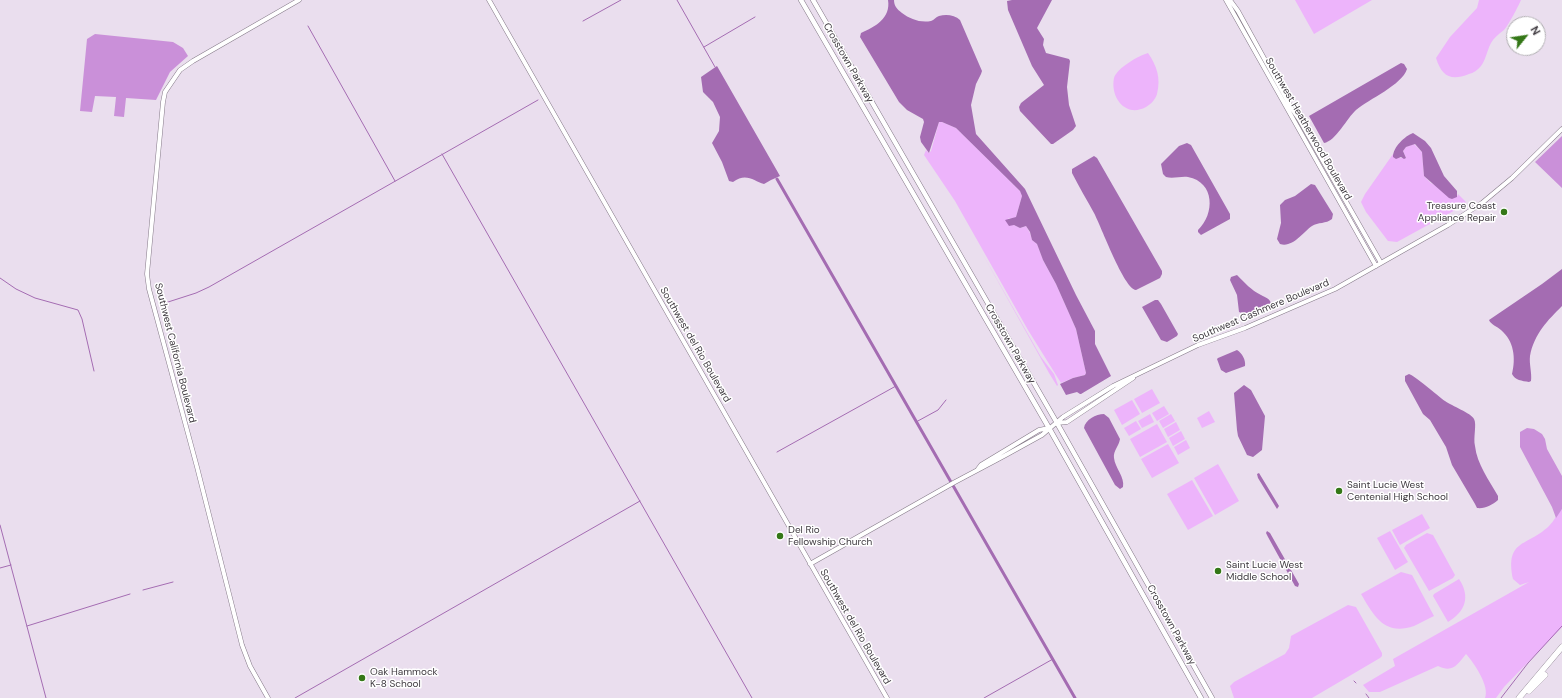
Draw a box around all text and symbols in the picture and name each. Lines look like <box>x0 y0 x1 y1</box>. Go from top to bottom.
north arrow <box>1506 16 1546 56</box>
street label: Crosstown Parkway <box>820 21 876 105</box>
text: N <box>1527 24 1544 37</box>
street label: Southwest Heatherwood Boulevard <box>1262 56 1354 202</box>
place label: Treasure Coast Appliance Repair <box>1418 200 1496 224</box>
marker: Treasure Coast Appliance Repair <box>1499 207 1509 217</box>
street label: Southwest Cashmere Boulevard <box>1191 277 1331 345</box>
street label: Southwest California Boulevard <box>152 282 198 424</box>
street label: Southwest del Rio Boulevard <box>657 285 733 405</box>
street label: Crosstown Parkway <box>982 302 1038 386</box>
place label: Saint Lucie West Centenial High School <box>1347 479 1448 502</box>
marker: Saint Lucie West Centenial High School <box>1334 486 1344 496</box>
place label: Del Rio Fellowship Church <box>788 524 872 548</box>
marker: Del Rio Fellowship Church <box>775 531 785 541</box>
place label: Saint Lucie West Middle School <box>1226 559 1303 582</box>
marker: Saint Lucie West Middle School <box>1213 566 1223 576</box>
street label: Southwest del Rio Boulevard <box>817 567 893 687</box>
street label: Crosstown Parkway <box>1144 583 1198 667</box>
place label: Oak Hammock K-8 School <box>370 666 438 690</box>
marker: Oak Hammock K-8 School <box>357 673 367 683</box>

